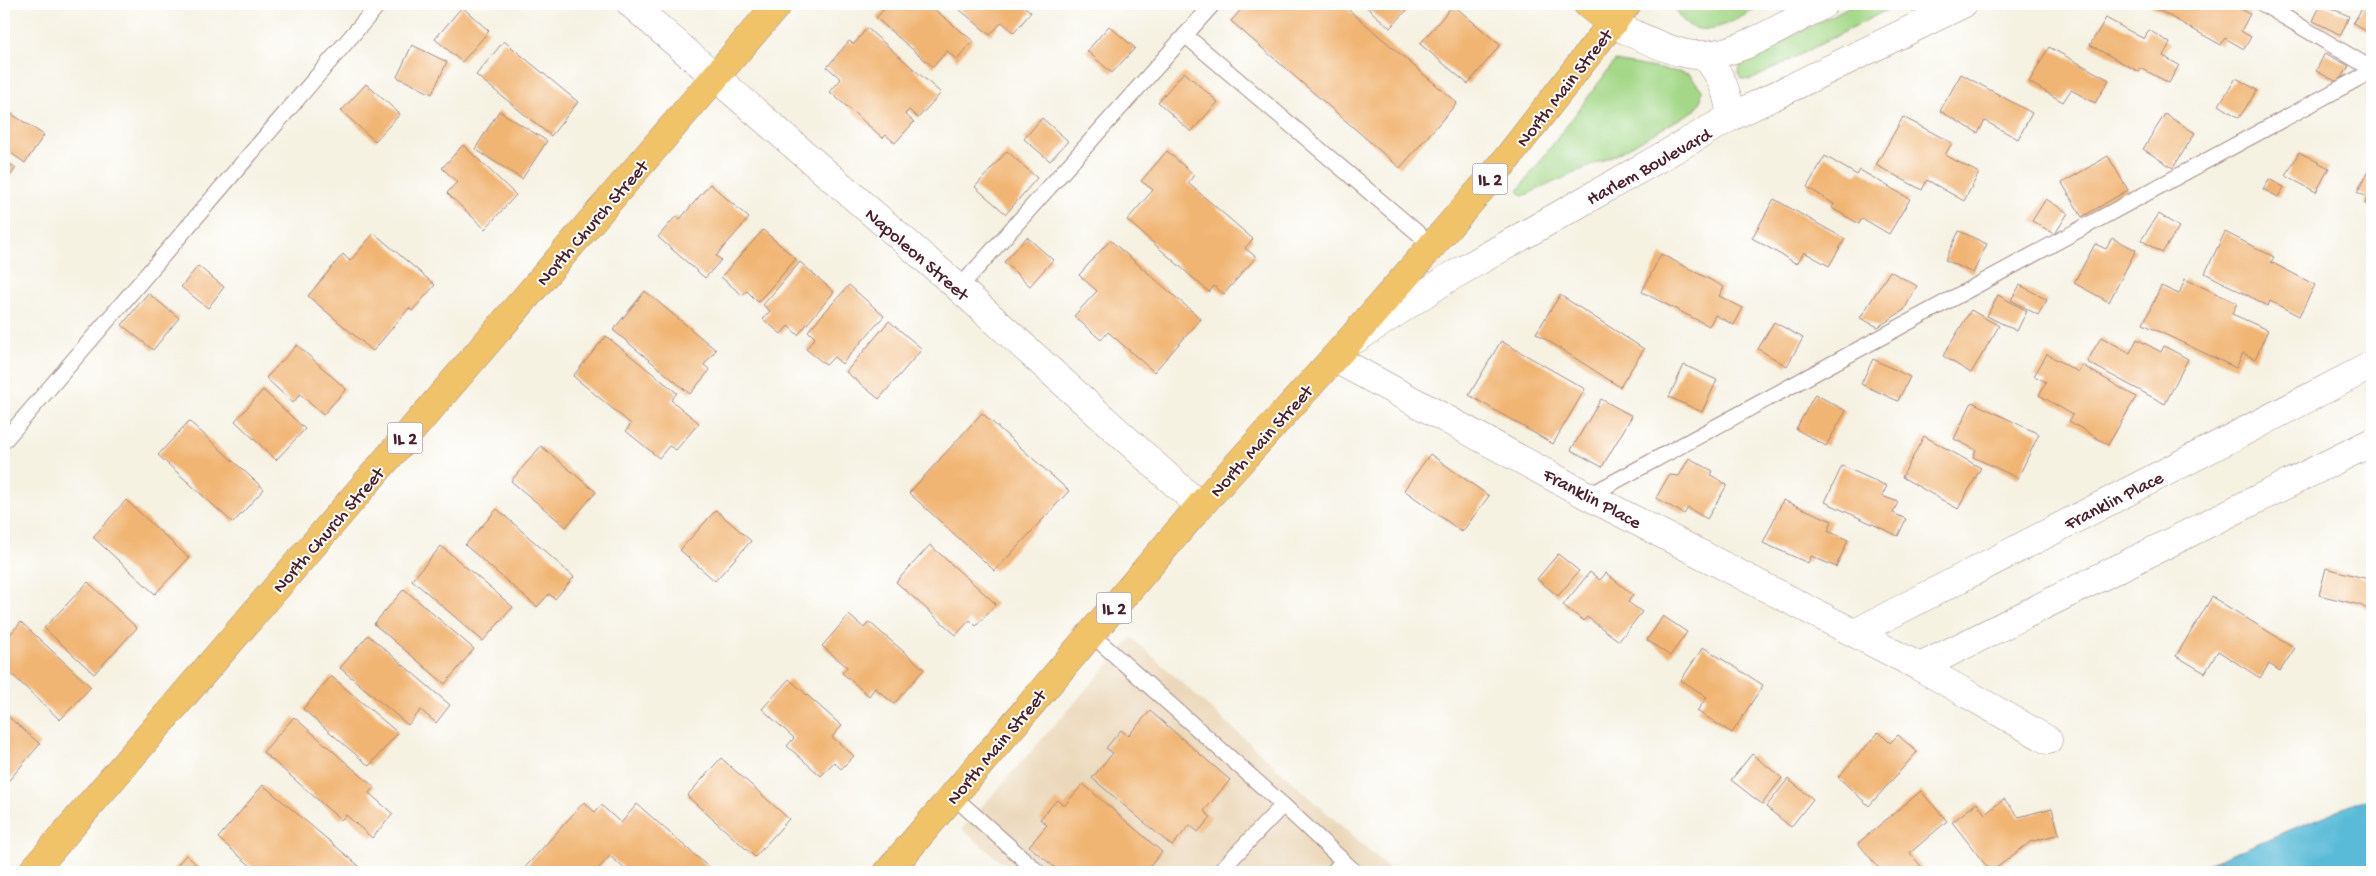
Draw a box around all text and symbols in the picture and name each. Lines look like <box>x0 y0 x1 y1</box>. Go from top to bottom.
street label: North Main Street <box>1513 24 1620 153</box>
street label: Harlem Boulevard <box>1583 123 1718 212</box>
street label: North Church Street <box>533 155 656 292</box>
road number: IL 2 <box>1472 163 1508 194</box>
street label: Napoleon Street <box>859 204 974 309</box>
street label: North Main Street <box>1206 380 1321 503</box>
road number: IL 2 <box>388 422 422 453</box>
street label: North Church Street <box>269 462 392 599</box>
street label: Franklin Place <box>1537 464 1645 536</box>
street label: Franklin Place <box>2060 467 2168 537</box>
road number: IL 2 <box>1096 592 1132 624</box>
street label: North Main Street <box>943 684 1054 811</box>

